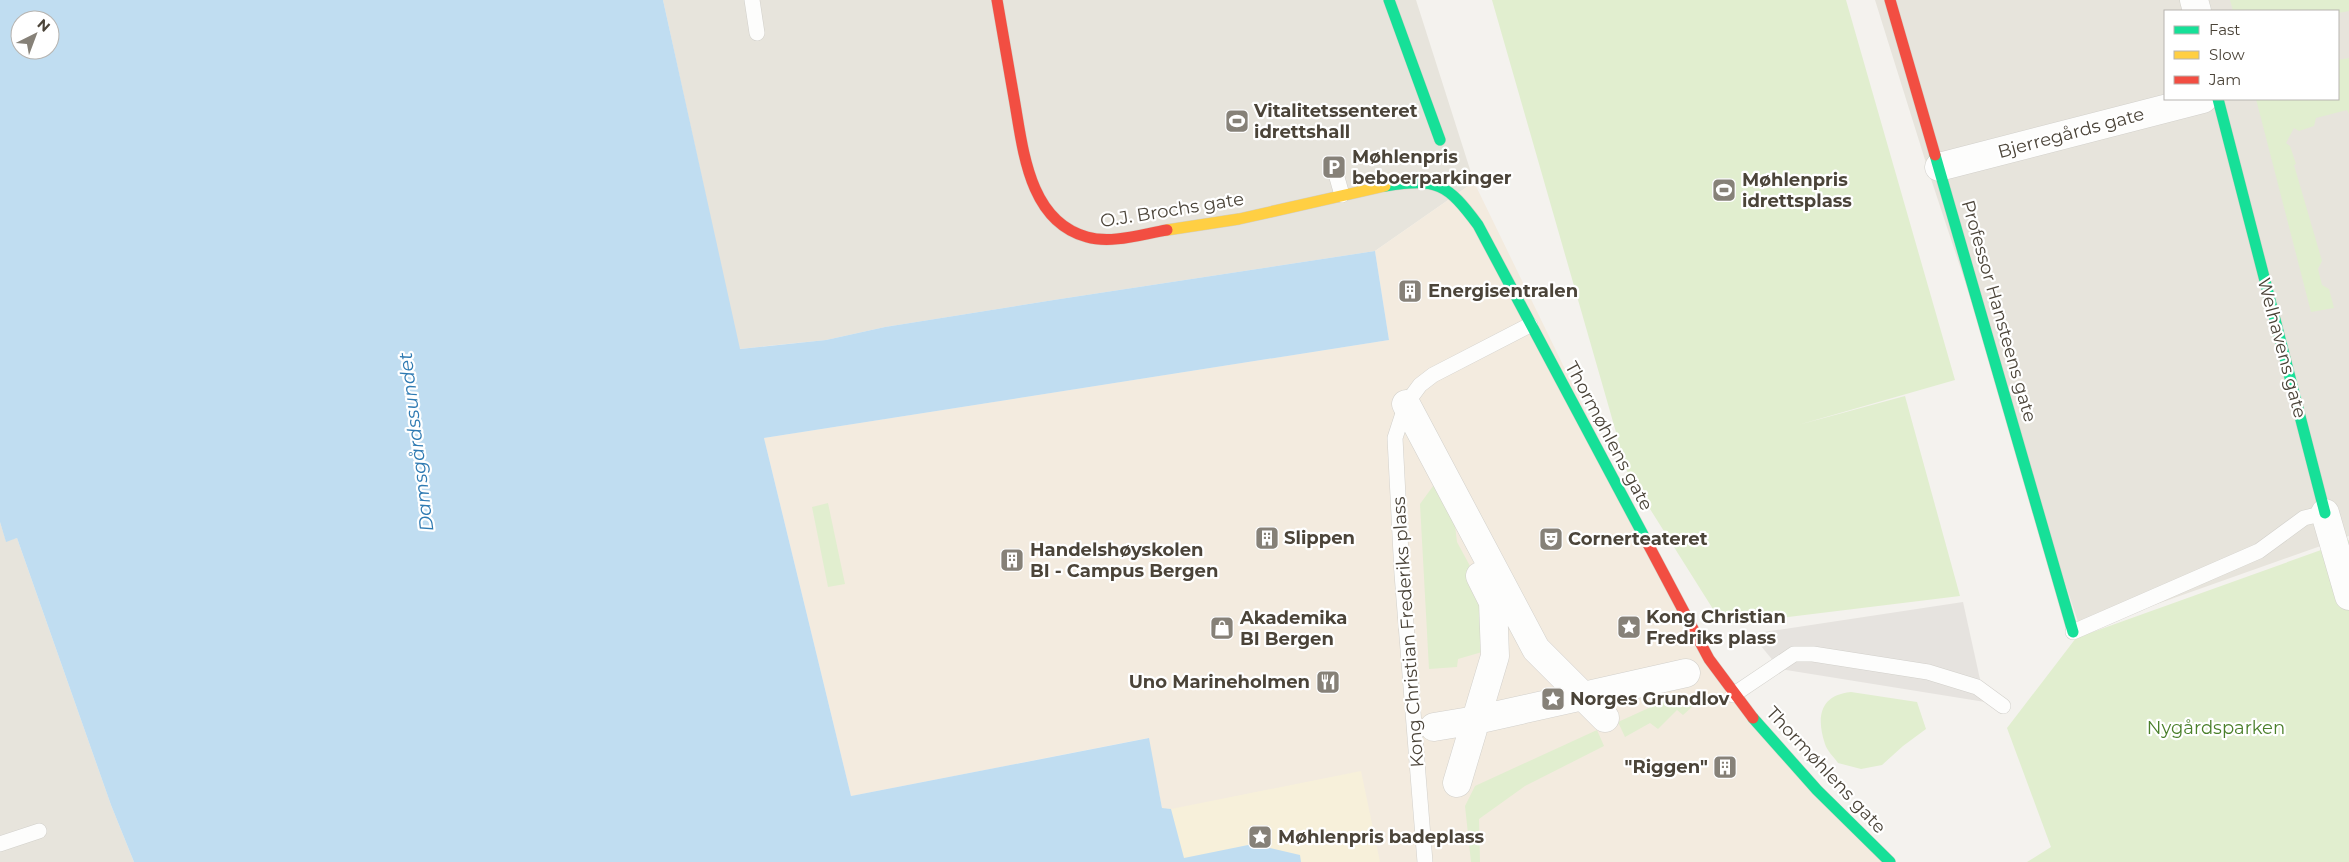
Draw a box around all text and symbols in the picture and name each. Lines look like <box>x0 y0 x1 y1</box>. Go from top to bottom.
north arrow <box>10 10 60 60</box>
legend <box>2164 10 2339 100</box>
text: N <box>33 15 54 36</box>
text: Fast <box>2209 20 2240 39</box>
text: Slow <box>2209 45 2245 64</box>
text: Jam <box>2208 70 2241 89</box>
place label: Vitalitetssenteret idrettshall <box>1253 100 1418 143</box>
street label: Bjerregårds gate <box>1995 103 2147 163</box>
sports icon: Vitalitetssenteret idrettshall <box>1224 108 1250 134</box>
place label: Møhlenpris beboerparkinger <box>1352 146 1512 189</box>
parking icon: Møhlenpris beboerparkinger <box>1321 154 1347 180</box>
place label: Møhlenpris idrettsplass <box>1742 169 1852 212</box>
sports icon: Møhlenpris idrettsplass <box>1711 177 1737 203</box>
street label: O.J. Brochs gate <box>1099 188 1246 232</box>
street label: Professor Hansteens gate <box>1957 198 2041 425</box>
street label: Welhavens gate <box>2253 276 2311 421</box>
building icon: Energisentralen <box>1397 278 1423 304</box>
place label: Energisentralen <box>1428 280 1578 302</box>
water label: Damsgårdssundet <box>394 351 438 533</box>
street label: Thormøhlens gate <box>1560 358 1658 514</box>
street label: Kong Christian Frederiks plass <box>1388 496 1428 768</box>
building icon: Slippen <box>1254 525 1280 551</box>
theatre icon: Cornerteateret <box>1538 526 1564 552</box>
place label: Slippen <box>1284 527 1355 549</box>
place label: Cornerteateret <box>1568 528 1708 550</box>
place label: Handelshøyskolen BI - Campus Bergen <box>1030 539 1218 582</box>
building icon: Handelshøyskolen BI - Campus Bergen <box>999 547 1025 573</box>
place label: Kong Christian Fredriks plass <box>1646 606 1786 649</box>
place label: Akademika BI Bergen <box>1239 607 1347 650</box>
place icon: Kong Christian Fredriks plass <box>1616 614 1642 640</box>
shop icon: Akademika BI Bergen <box>1209 615 1235 641</box>
restaurant icon: Uno Marineholmen <box>1315 669 1341 695</box>
place label: Uno Marineholmen <box>1129 671 1310 693</box>
place icon: Norges Grundlov <box>1540 686 1566 712</box>
place label: Norges Grundlov <box>1570 688 1729 710</box>
street label: Thormøhlens gate <box>1761 702 1891 838</box>
park label: Nygårdsparken <box>2147 717 2285 739</box>
building icon: "Riggen" <box>1712 754 1738 780</box>
place label: "Riggen" <box>1625 756 1708 778</box>
place icon: Møhlenpris badeplass <box>1247 824 1273 850</box>
place label: Møhlenpris badeplass <box>1278 826 1485 848</box>

